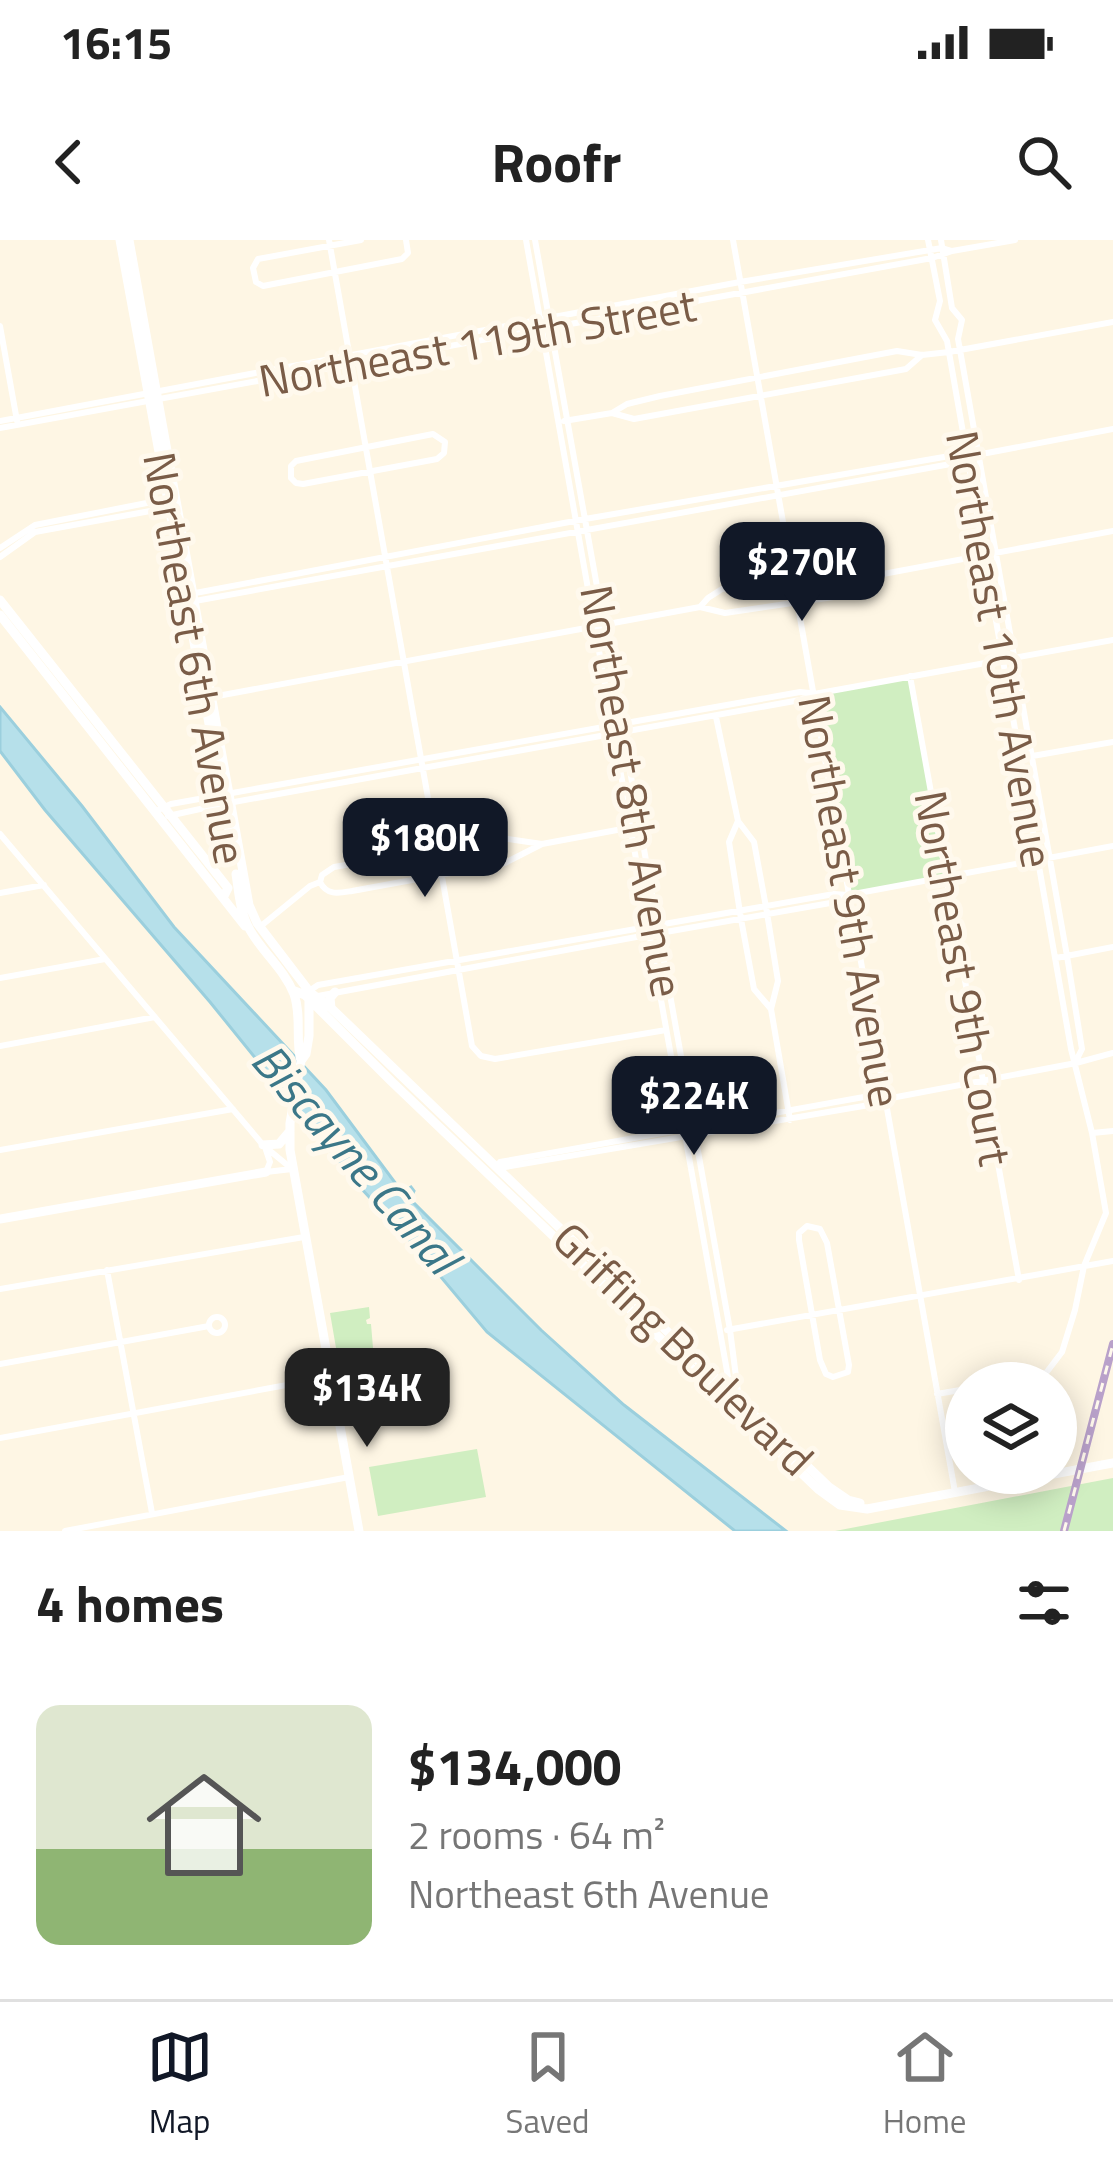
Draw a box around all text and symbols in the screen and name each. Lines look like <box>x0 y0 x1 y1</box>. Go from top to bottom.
text: 16:15 <box>60 8 172 76</box>
text: Roofr <box>492 121 621 203</box>
icon: back <box>36 129 102 195</box>
icon: search <box>1011 129 1077 195</box>
street label: Northeast 119th Street <box>253 270 701 414</box>
street label: Northeast 10th Avenue <box>929 425 1073 873</box>
street label: Northeast 6th Avenue <box>126 447 266 869</box>
pin: $270K <box>718 522 886 624</box>
text: $270K <box>747 531 857 590</box>
street label: Northeast 8th Avenue <box>563 580 703 1002</box>
street label: Northeast 9th Avenue <box>781 690 921 1112</box>
street label: Northeast 9th Court <box>898 785 1030 1171</box>
pin: $180K <box>341 798 509 900</box>
text: $180K <box>370 807 480 866</box>
water label: Biscayne Canal <box>235 1026 480 1293</box>
pin: $224K <box>610 1056 778 1158</box>
text: $224K <box>639 1065 749 1124</box>
street label: Griffing Boulevard <box>538 1205 830 1491</box>
pin: $134K <box>283 1348 451 1450</box>
text: $134K <box>312 1357 422 1416</box>
map controls <box>945 1362 1077 1494</box>
button: layers <box>945 1362 1077 1494</box>
text: 4 homes <box>36 1564 224 1642</box>
icon: filters <box>1011 1570 1077 1636</box>
text: $134,000 <box>408 1727 621 1805</box>
icon: home <box>132 1753 276 1897</box>
text: 2 rooms · 64 m² <box>408 1805 665 1864</box>
text: Northeast 6th Avenue <box>408 1864 770 1923</box>
tab: Map <box>147 2024 213 2146</box>
tab: Saved <box>506 2024 590 2146</box>
tab: Home <box>883 2024 966 2146</box>

